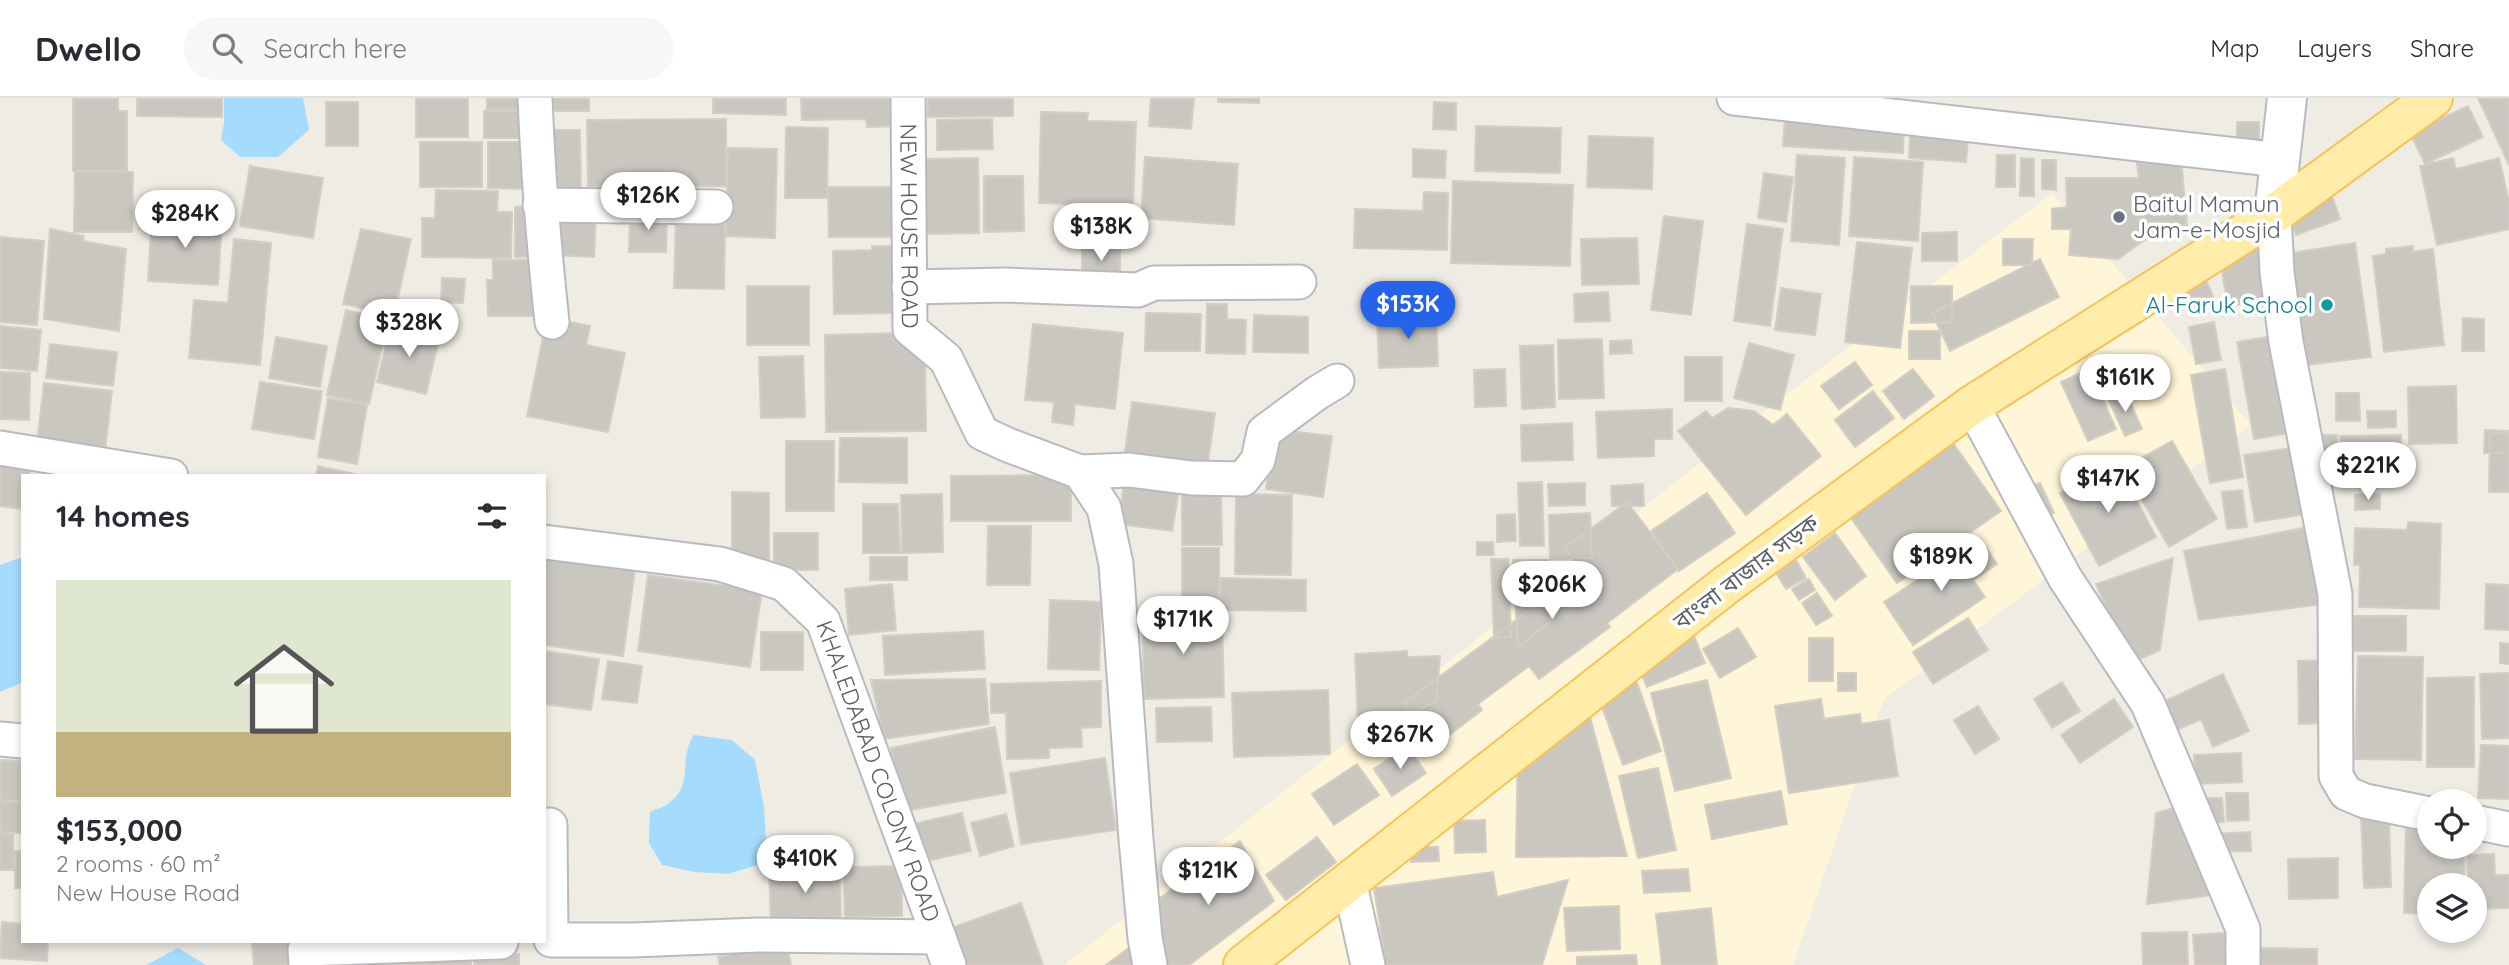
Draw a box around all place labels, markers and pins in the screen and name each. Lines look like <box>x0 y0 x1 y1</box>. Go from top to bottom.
pin: $126K <box>599 172 697 232</box>
place label: Baitul Mamun Jam-e-Mosjid <box>2133 189 2281 244</box>
pin: $284K <box>136 190 234 250</box>
pin: $138K <box>1052 204 1150 263</box>
marker: Baitul Mamun Jam-e-Mosjid <box>2111 209 2127 225</box>
pin: $153K <box>1359 282 1457 341</box>
place label: Al-Faruk School <box>2146 290 2313 319</box>
marker: Al-Faruk School <box>2319 297 2335 313</box>
pin: $328K <box>360 300 458 359</box>
pin: $161K <box>2076 354 2174 414</box>
pin: $221K <box>2319 442 2417 502</box>
pin: $147K <box>2059 456 2157 515</box>
pin: $189K <box>1892 533 1990 593</box>
pin: $206K <box>1503 561 1601 621</box>
pin: $171K <box>1134 596 1232 656</box>
pin: $267K <box>1351 712 1449 771</box>
pin: $410K <box>756 836 854 895</box>
pin: $121K <box>1159 848 1257 907</box>

